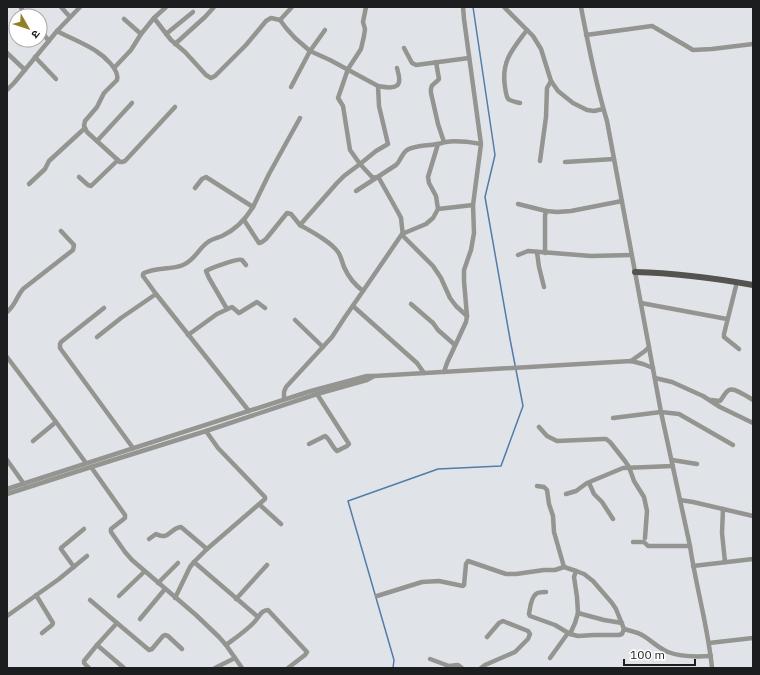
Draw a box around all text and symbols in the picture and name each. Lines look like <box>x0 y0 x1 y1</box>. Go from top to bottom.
north arrow <box>8 8 48 48</box>
text: उ <box>28 27 43 42</box>
scale bar <box>624 641 695 667</box>
text: 100 m <box>630 647 665 662</box>

